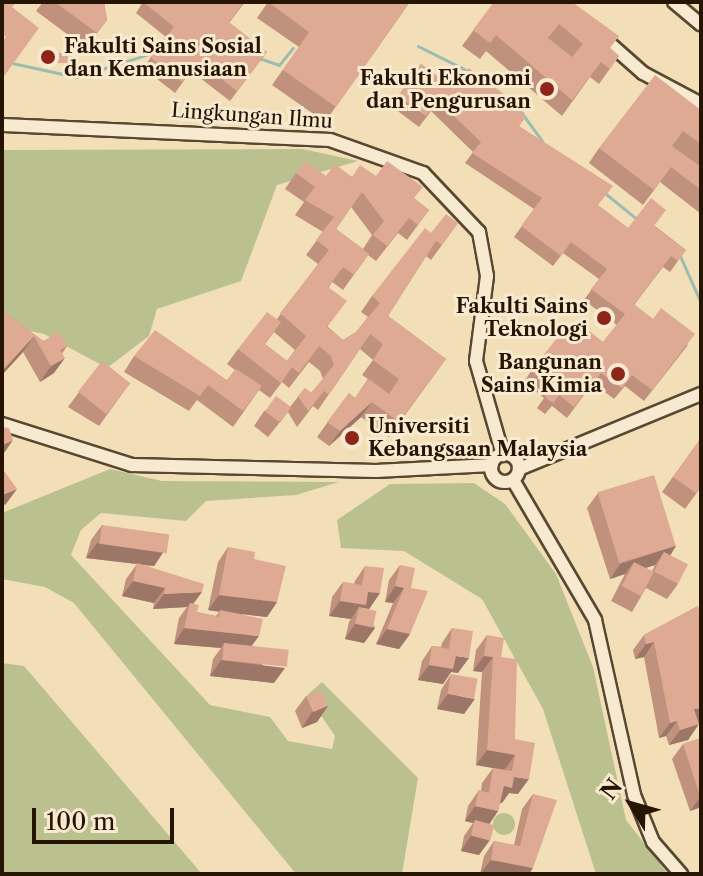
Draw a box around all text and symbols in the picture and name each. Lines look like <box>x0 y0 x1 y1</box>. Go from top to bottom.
place label: Fakulti Sains Sosial dan Kemanusiaan <box>64 34 262 81</box>
marker: Fakulti Sains Sosial dan Kemanusiaan <box>39 48 57 66</box>
place label: Fakulti Ekonomi dan Pengurusan <box>360 66 531 113</box>
marker: Fakulti Ekonomi dan Pengurusan <box>538 80 556 98</box>
street label: Lingkungan Ilmu <box>170 98 334 134</box>
place label: Fakulti Sains Teknologi <box>456 294 588 341</box>
marker: Fakulti Sains Teknologi <box>595 309 613 327</box>
place label: Bangunan Sains Kimia <box>481 350 602 397</box>
marker: Bangunan Sains Kimia <box>609 365 627 383</box>
place label: Universiti Kebangsaan Malaysia <box>368 414 587 461</box>
marker: Universiti Kebangsaan Malaysia <box>343 429 361 447</box>
north arrow <box>591 764 671 844</box>
text: N <box>595 773 628 805</box>
scale bar <box>36 792 178 842</box>
text: 100 m <box>46 807 115 836</box>

